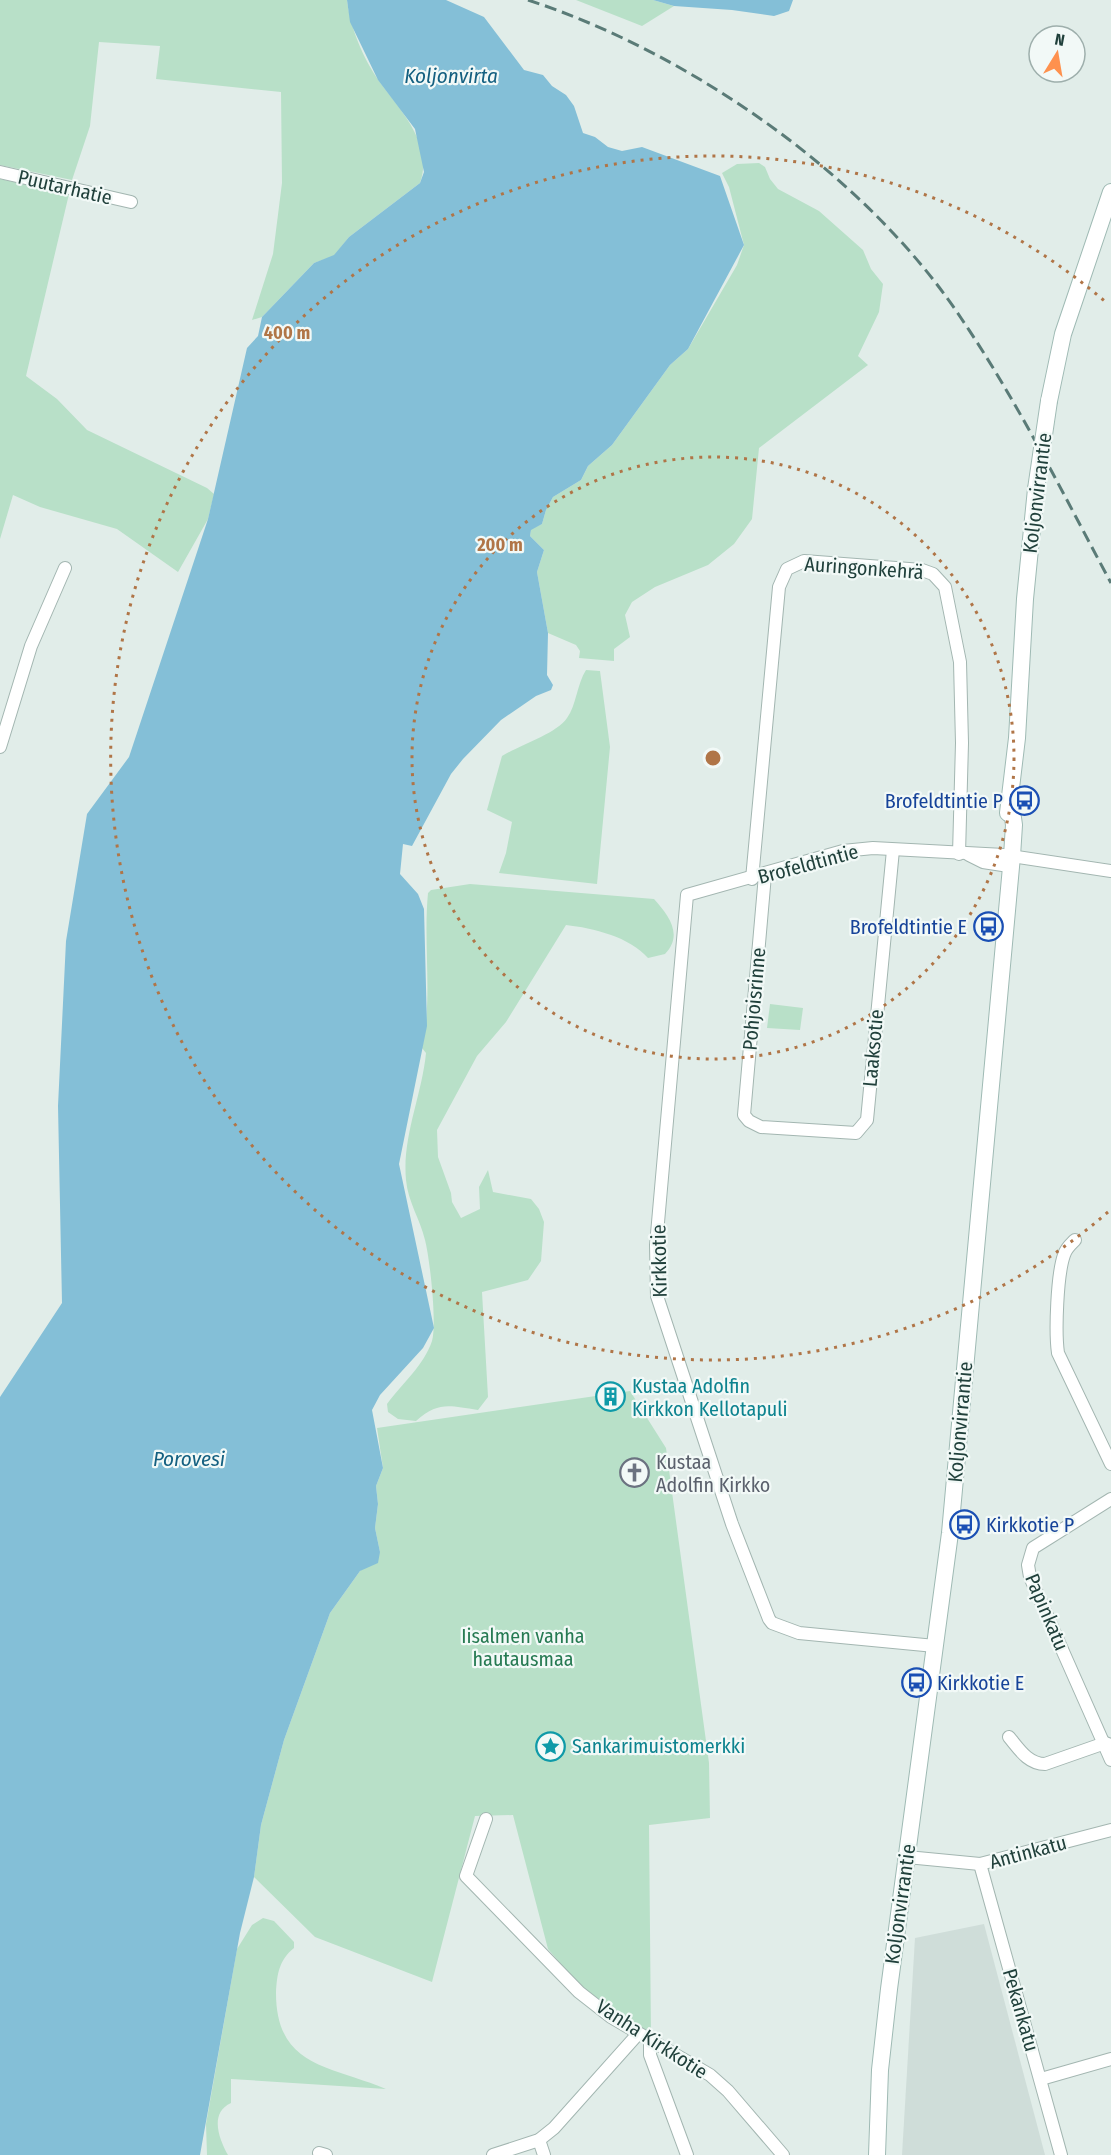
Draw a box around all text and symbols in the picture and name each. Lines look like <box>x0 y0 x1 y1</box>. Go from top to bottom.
north arrow <box>1027 24 1087 84</box>
text: N <box>1053 30 1066 50</box>
water label: Koljonvirta <box>404 63 498 89</box>
street label: Puutarhatie <box>16 165 114 209</box>
text: 400 m <box>264 322 310 344</box>
street label: Koljonvirrantie <box>1018 431 1056 555</box>
text: 200 m <box>476 534 523 556</box>
street label: Auringonkehrä <box>804 552 924 584</box>
centre of rings <box>703 748 723 768</box>
bus stop icon: Brofeldtintie P <box>1008 785 1040 817</box>
place label: Brofeldtintie P <box>885 789 1003 813</box>
street label: Brofeldtintie <box>755 839 861 889</box>
bus stop icon: Brofeldtintie E <box>972 911 1004 943</box>
place label: Brofeldtintie E <box>850 915 967 939</box>
street label: Pohjoisrinne <box>738 947 770 1051</box>
street label: Laaksotie <box>858 1008 888 1088</box>
street label: Kirkkotie <box>646 1224 672 1298</box>
street label: Koljonvirrantie <box>943 1361 977 1483</box>
place label: Kustaa Adolfin Kirkkon Kellotapuli <box>632 1374 788 1421</box>
building icon: Kustaa Adolfin Kirkkon Kellotapuli <box>595 1381 627 1413</box>
water label: Porovesi <box>153 1446 226 1472</box>
place label: Kustaa Adolfin Kirkko <box>656 1450 770 1497</box>
church icon: Kustaa Adolfin Kirkko <box>619 1457 651 1489</box>
bus stop icon: Kirkkotie P <box>949 1509 981 1541</box>
place label: Kirkkotie P <box>986 1513 1074 1537</box>
street label: Papinkatu <box>1020 1570 1074 1654</box>
park label: Iisalmen vanha hautausmaa <box>461 1624 585 1671</box>
bus stop icon: Kirkkotie E <box>900 1667 932 1699</box>
place label: Kirkkotie E <box>937 1671 1024 1695</box>
place icon: Sankarimuistomerkki <box>535 1730 567 1762</box>
place label: Sankarimuistomerkki <box>572 1734 745 1758</box>
street label: Antinkatu <box>987 1830 1069 1874</box>
street label: Koljonvirrantie <box>880 1842 920 1966</box>
street label: Pekankatu <box>998 1966 1044 2054</box>
street label: Vanha Kirkkotie <box>592 1994 712 2084</box>

